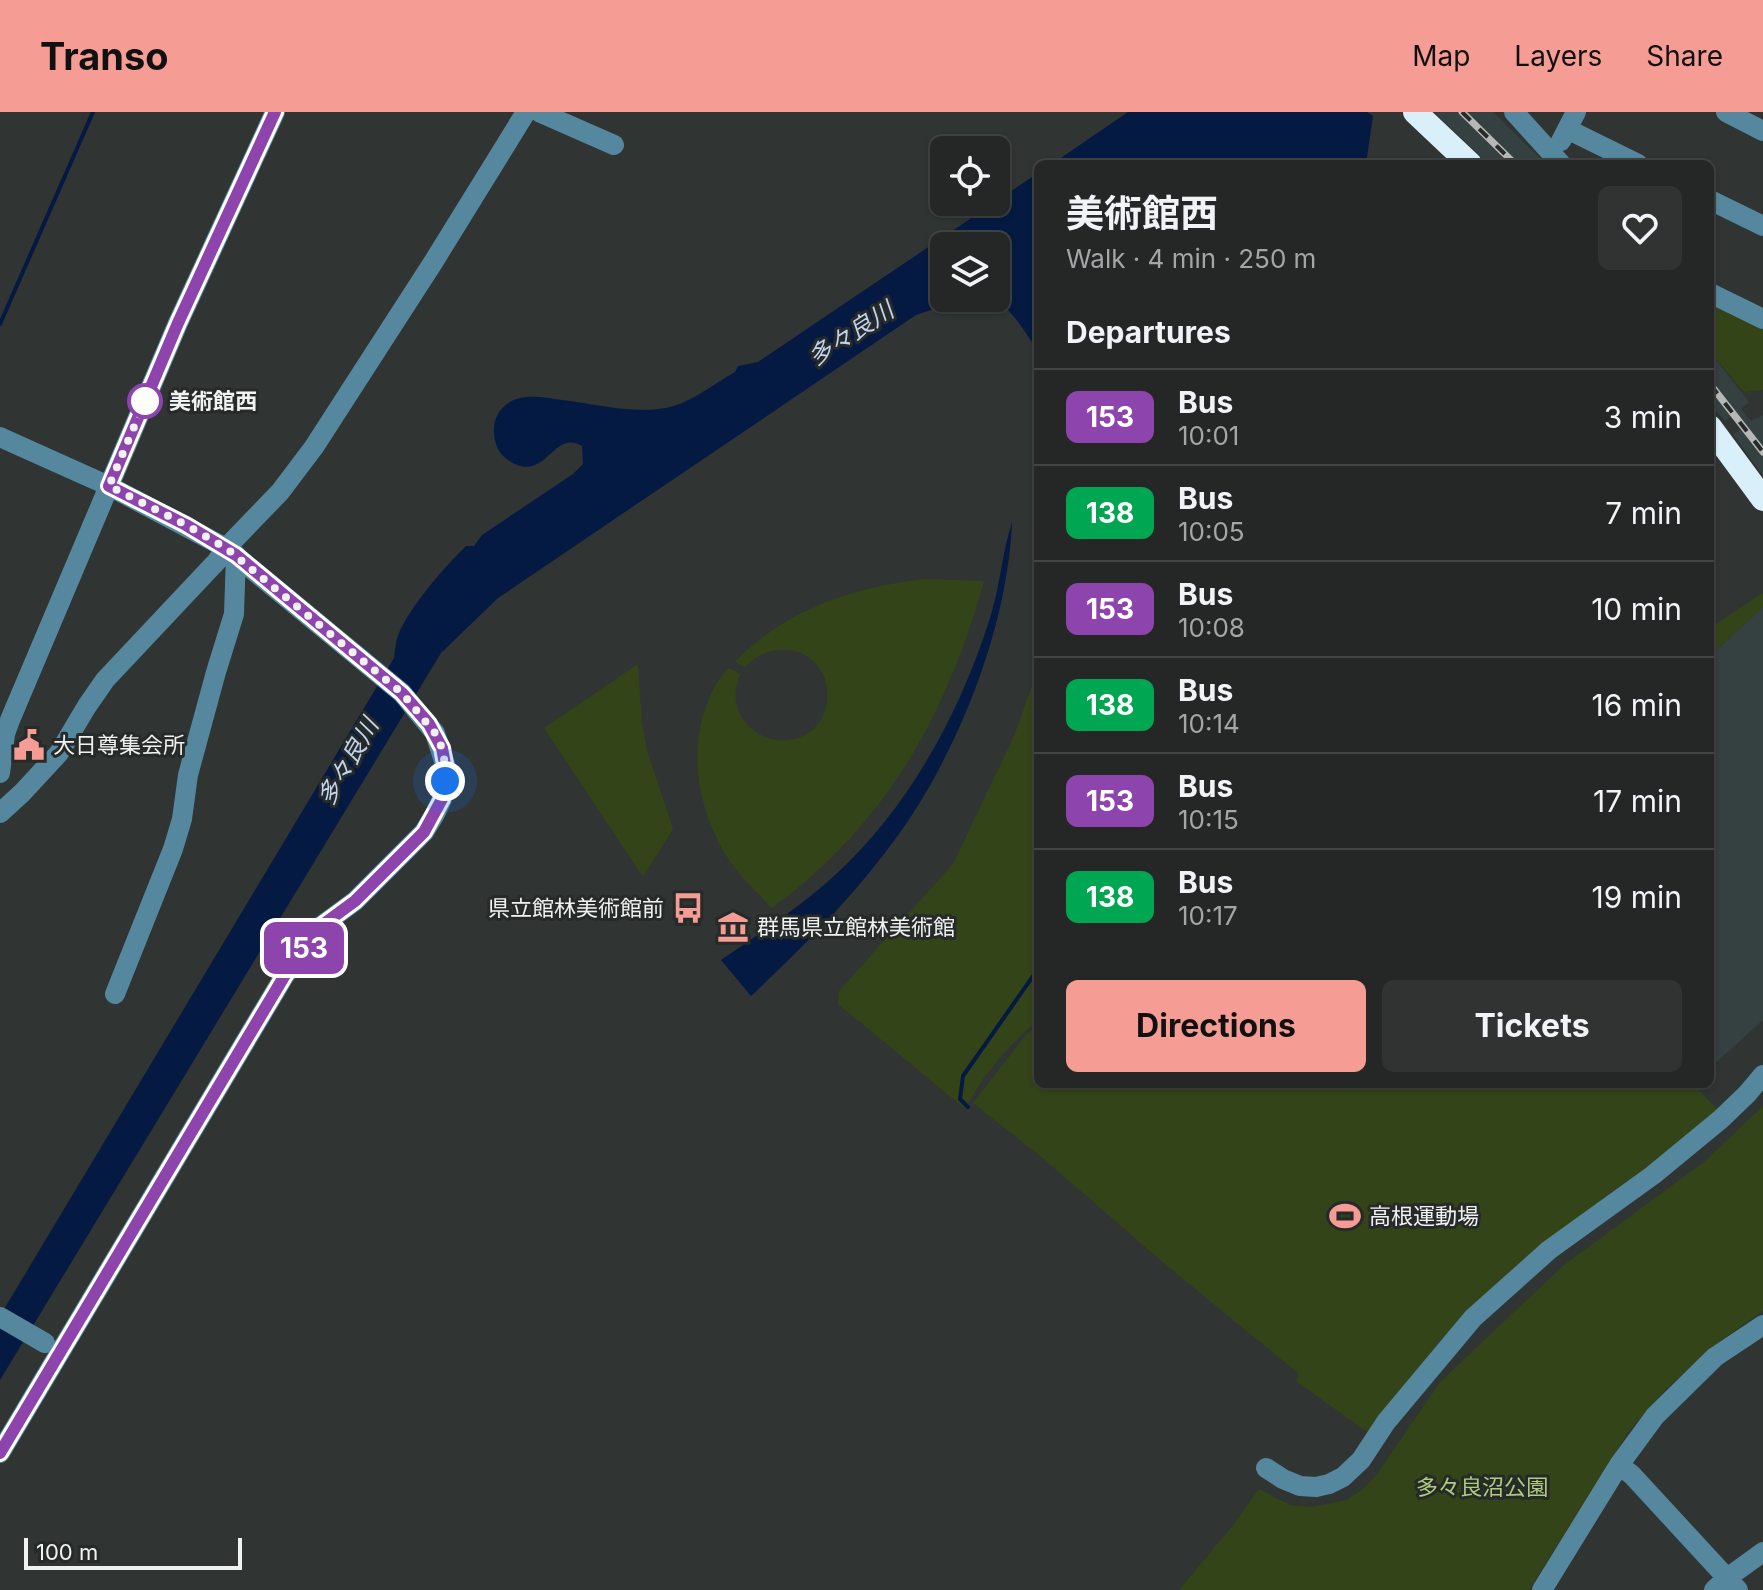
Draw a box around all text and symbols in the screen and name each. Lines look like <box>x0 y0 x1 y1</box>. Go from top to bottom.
text: Transo <box>40 33 168 79</box>
text: Map <box>1412 39 1470 73</box>
text: Layers <box>1514 39 1602 73</box>
text: Share <box>1646 39 1723 73</box>
map controls <box>930 136 1010 312</box>
button: locate <box>930 136 1010 216</box>
button: heart <box>1598 186 1682 270</box>
text: 美術館西 <box>1066 190 1218 236</box>
button: layers <box>930 232 1010 312</box>
text: Walk · 4 min · 250 m <box>1066 243 1316 274</box>
water label: 多々良川 <box>803 294 901 372</box>
text: Departures <box>1066 314 1231 350</box>
marker: 美術館西 <box>128 384 162 418</box>
text: Bus <box>1178 384 1233 420</box>
place label: 美術館西 <box>169 388 257 414</box>
text: 3 min <box>1604 399 1682 435</box>
text: 153 <box>1086 400 1134 434</box>
text: 10:01 <box>1178 420 1239 451</box>
text: Bus <box>1178 480 1233 516</box>
text: 7 min <box>1605 495 1682 531</box>
text: 138 <box>1086 496 1134 530</box>
text: 10:05 <box>1178 516 1245 547</box>
text: Bus <box>1178 576 1233 612</box>
text: 10 min <box>1591 591 1682 627</box>
text: 153 <box>1086 592 1134 626</box>
text: 10:08 <box>1178 612 1245 643</box>
text: Bus <box>1178 672 1233 708</box>
text: 16 min <box>1591 687 1682 723</box>
text: 138 <box>1086 688 1134 722</box>
text: 10:14 <box>1178 708 1240 739</box>
water label: 多々良川 <box>311 710 386 811</box>
public building icon: 大日尊集会所 <box>12 728 46 762</box>
place label: 大日尊集会所 <box>53 732 185 758</box>
your location <box>425 761 465 801</box>
text: Bus <box>1178 768 1233 804</box>
text: 17 min <box>1593 783 1682 819</box>
text: 153 <box>1086 784 1134 818</box>
text: 10:15 <box>1178 804 1239 835</box>
text: Bus <box>1178 864 1233 900</box>
text: 19 min <box>1591 879 1682 915</box>
text: 138 <box>1086 880 1134 914</box>
bus stop icon: 県立館林美術館前 <box>671 891 705 925</box>
place label: 県立館林美術館前 <box>488 895 664 921</box>
text: 10:17 <box>1178 900 1238 931</box>
museum icon: 群馬県立館林美術館 <box>716 910 750 944</box>
place label: 群馬県立館林美術館 <box>757 914 955 940</box>
line badge: 153 <box>258 922 350 974</box>
text: 153 <box>280 931 328 965</box>
button: Directions <box>1066 980 1366 1072</box>
button: Tickets <box>1382 980 1682 1072</box>
sports icon: 高根運動場 <box>1328 1199 1362 1233</box>
place label: 高根運動場 <box>1369 1203 1479 1229</box>
park label: 多々良沼公園 <box>1416 1474 1548 1500</box>
scale bar <box>24 1534 242 1570</box>
text: 100 m <box>36 1539 98 1565</box>

